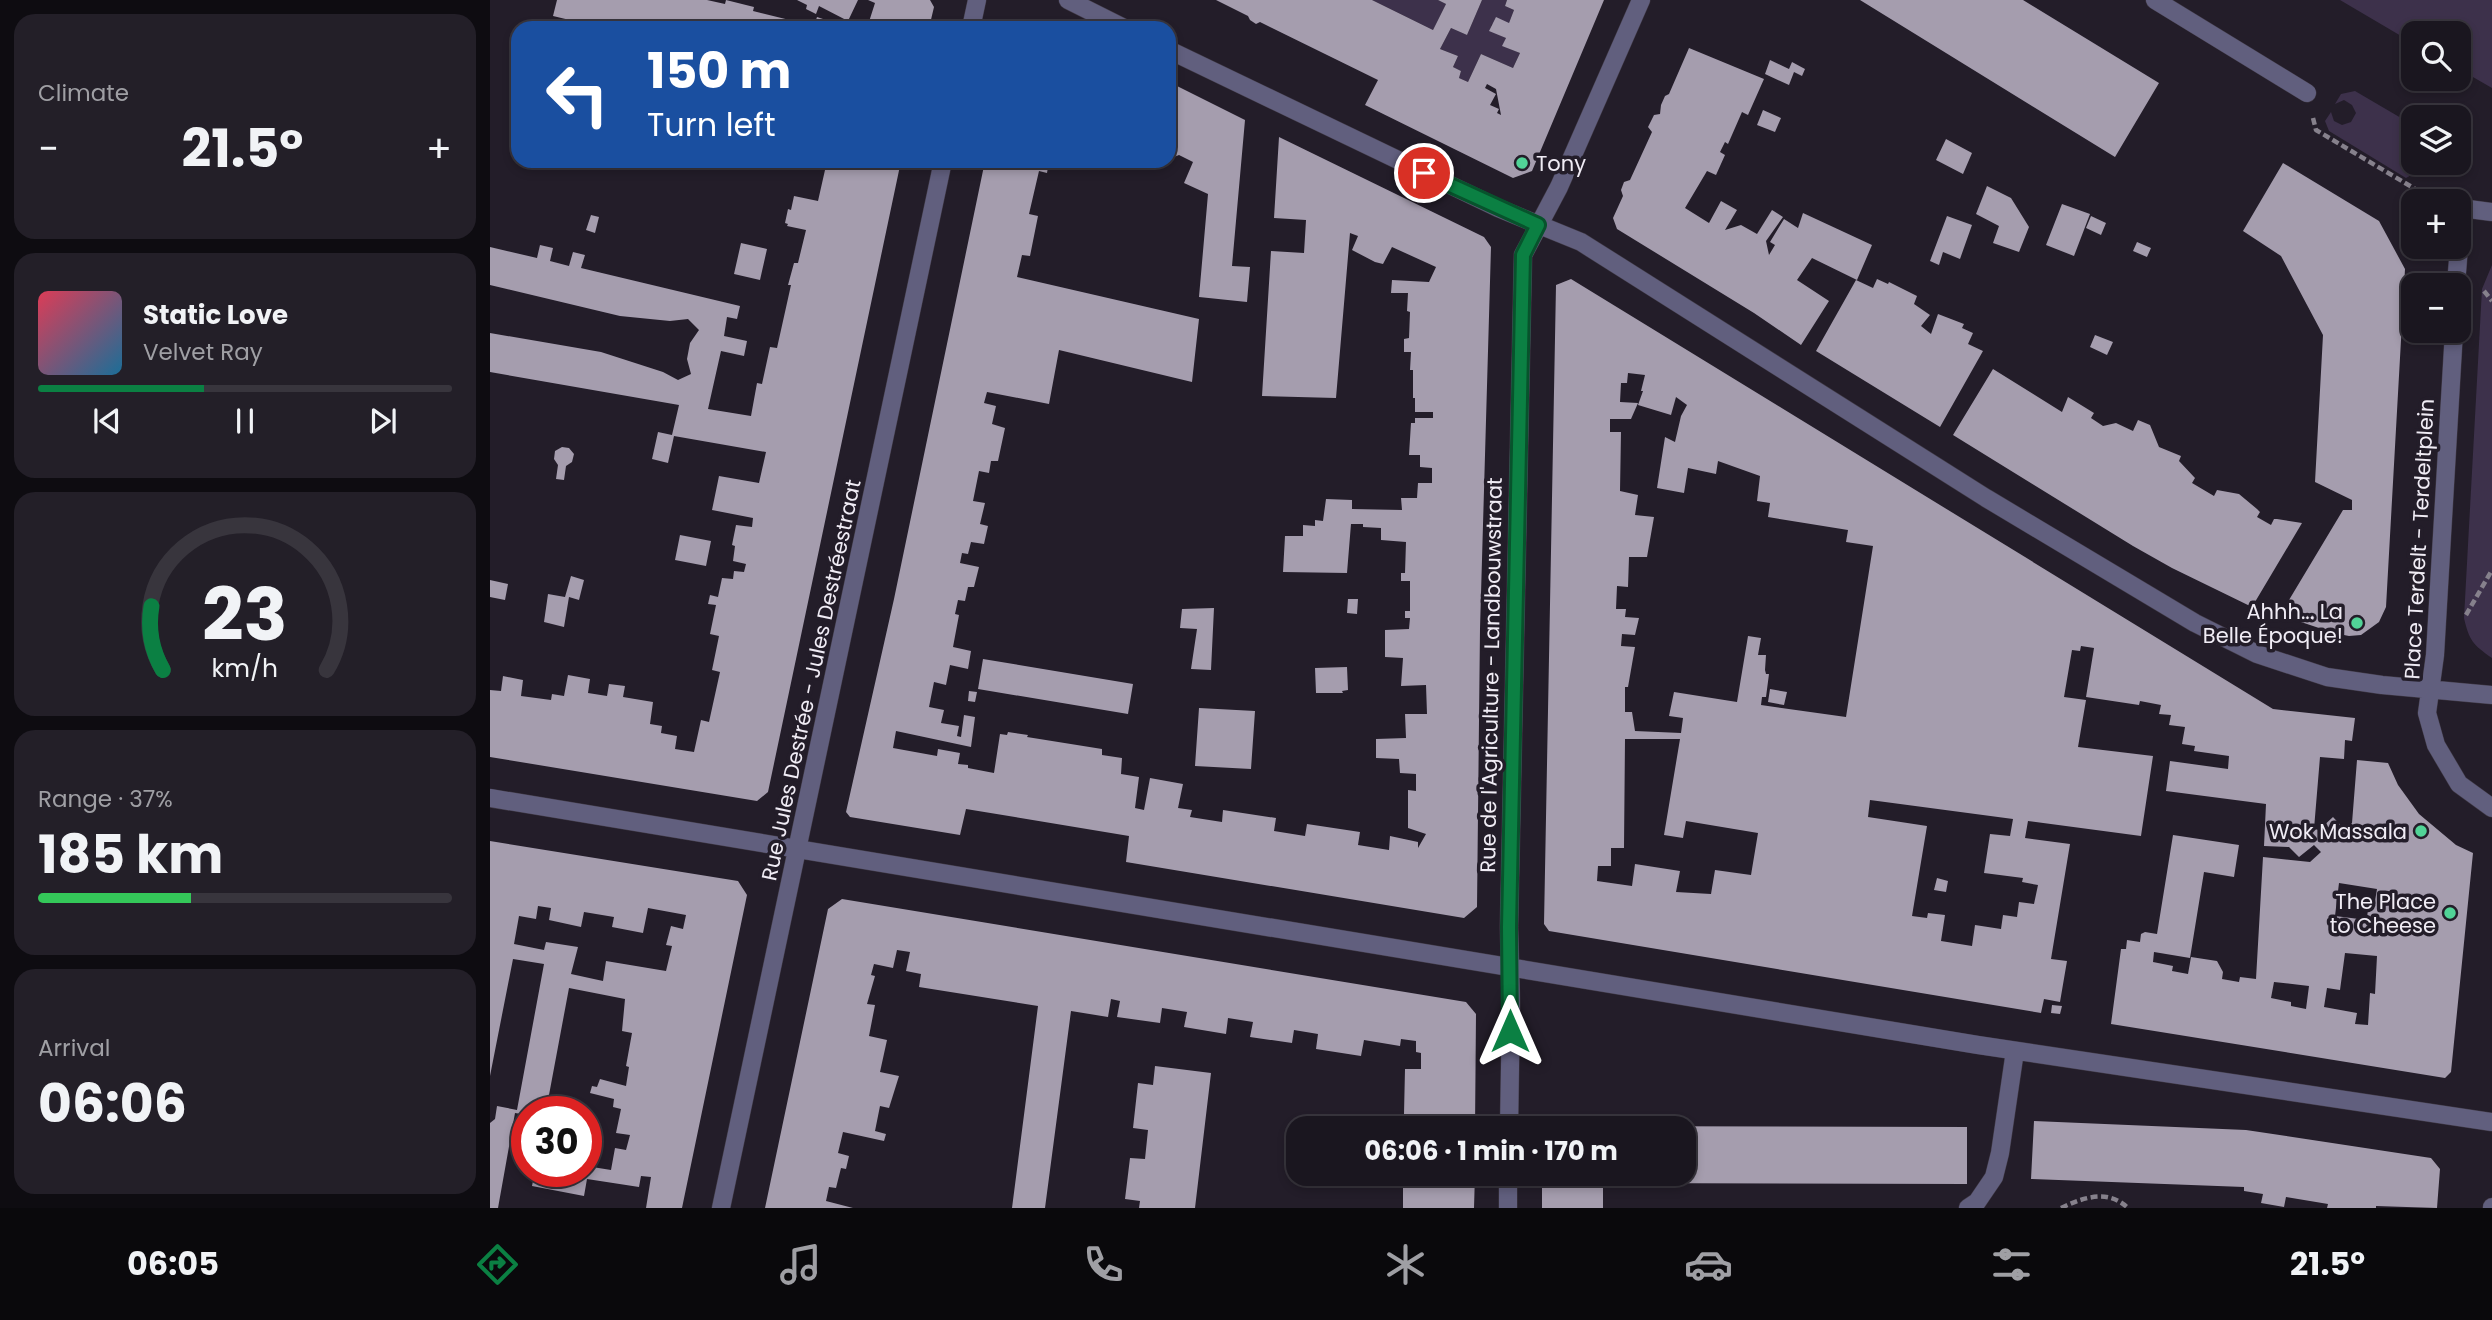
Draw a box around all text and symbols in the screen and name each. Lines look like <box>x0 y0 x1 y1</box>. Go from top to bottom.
map controls <box>2401 21 2471 343</box>
button: search <box>2401 21 2471 91</box>
text: 150 m <box>647 37 792 105</box>
icon: left <box>532 49 623 140</box>
text: Climate <box>38 77 129 109</box>
text: Turn left <box>647 102 776 147</box>
button: layers <box>2401 105 2471 175</box>
text: 21.5° <box>182 112 303 185</box>
text: − <box>38 122 59 175</box>
text: + <box>426 122 452 175</box>
pin <box>1394 143 1454 203</box>
place label: Tony <box>1536 149 1586 178</box>
icon: arrive <box>1405 154 1443 192</box>
marker: Tony <box>1514 155 1530 171</box>
button: + <box>2401 189 2471 259</box>
button: − <box>2401 273 2471 343</box>
text: Static Love <box>143 297 288 333</box>
text: Velvet Ray <box>143 336 263 368</box>
street label: Place Terdelt - Terdeltplein <box>2397 398 2441 680</box>
icon: previous <box>88 402 126 440</box>
icon: pause <box>226 402 264 440</box>
icon: next <box>364 402 402 440</box>
street label: Rue Jules Destrée - Jules Destréestraat <box>754 477 868 883</box>
street label: Rue de l'Agriculture - Landbouwstraat <box>1473 477 1509 873</box>
text: 23 <box>202 564 288 665</box>
place label: Ahhh... La Belle Époque! <box>2203 597 2343 650</box>
marker: Ahhh... La Belle Époque! <box>2349 615 2365 631</box>
text: km/h <box>212 651 278 686</box>
text: Range · 37% <box>38 783 173 815</box>
place label: Wok Massala <box>2269 817 2407 846</box>
text: 185 km <box>38 818 223 891</box>
marker: Wok Massala <box>2413 823 2429 839</box>
place label: The Place to Cheese <box>2330 887 2436 940</box>
marker: The Place to Cheese <box>2442 905 2458 921</box>
position arrow <box>1473 994 1547 1068</box>
text: Arrival <box>38 1032 110 1064</box>
text: 06:06 <box>38 1067 187 1140</box>
speed limit sign: 30 <box>511 1096 602 1187</box>
text: 06:06 · 1 min · 170 m <box>1364 1133 1618 1169</box>
icon: directions <box>473 1240 522 1289</box>
icon: music <box>776 1240 825 1289</box>
icon: phone <box>1079 1240 1128 1289</box>
icon: climate <box>1381 1240 1430 1289</box>
icon: car <box>1684 1240 1733 1289</box>
icon: filters <box>1987 1240 2036 1289</box>
text: 06:05 <box>127 1241 219 1286</box>
text: 21.5° <box>2290 1241 2365 1286</box>

